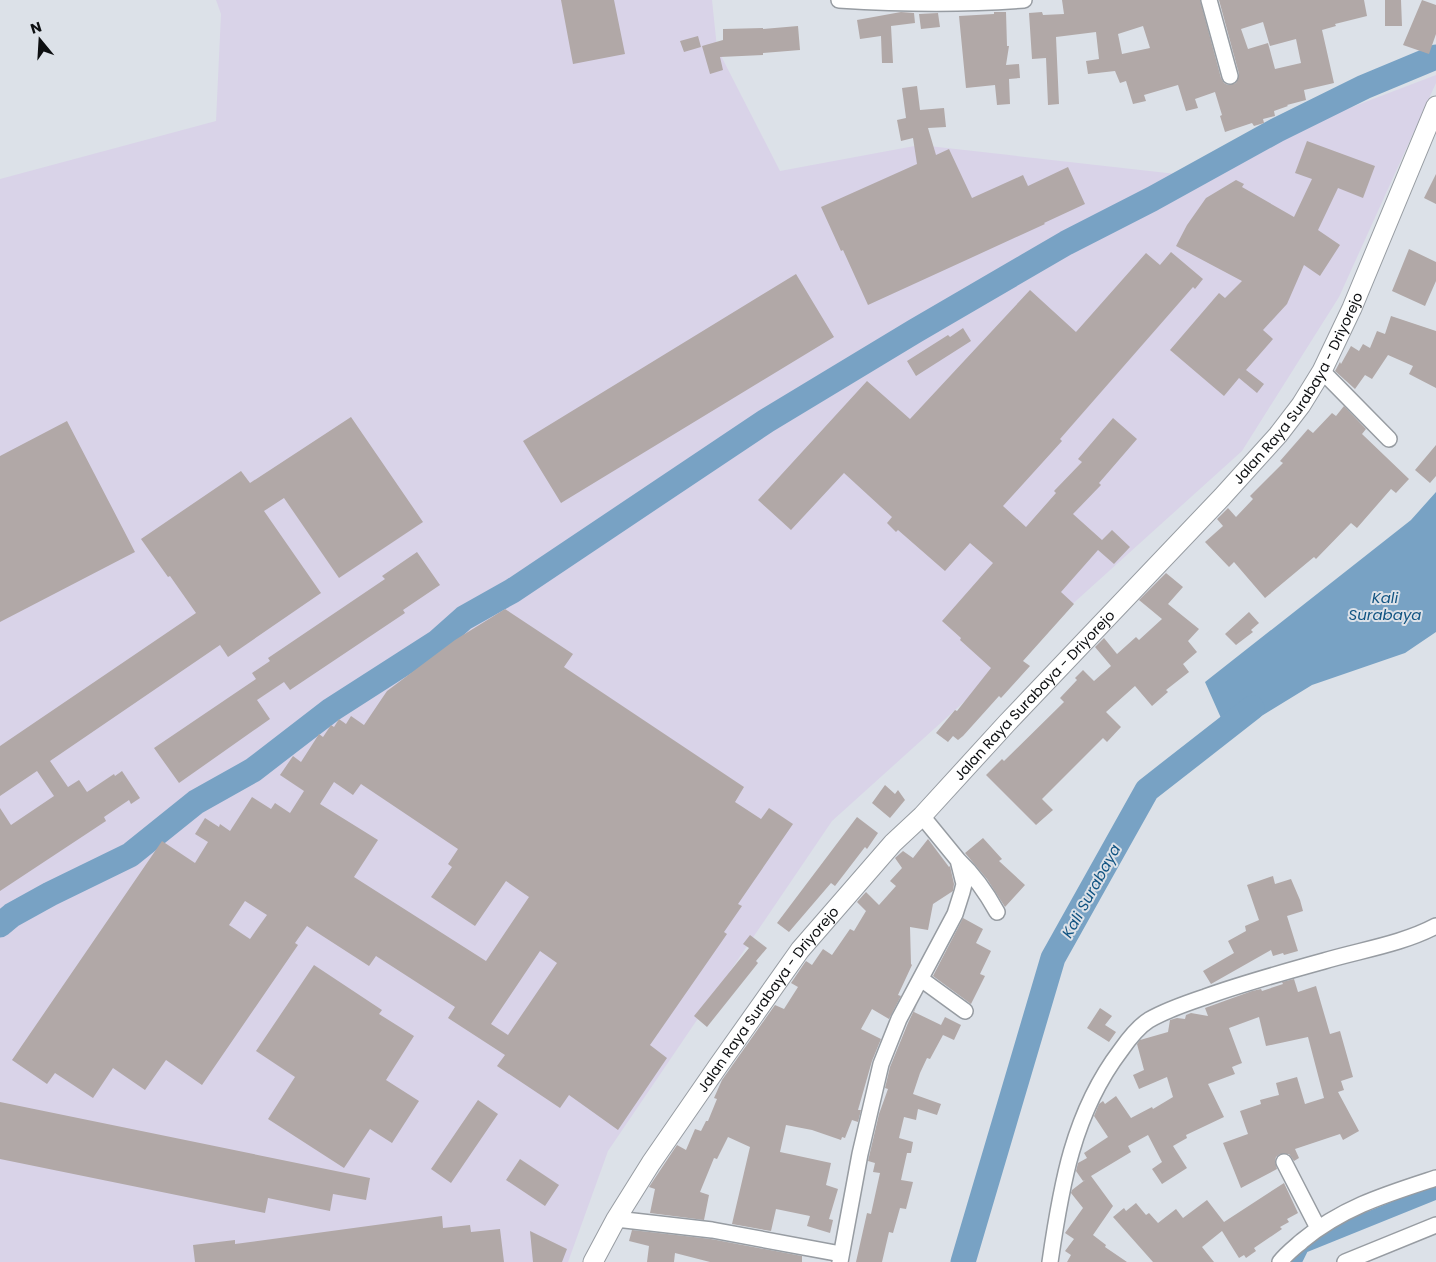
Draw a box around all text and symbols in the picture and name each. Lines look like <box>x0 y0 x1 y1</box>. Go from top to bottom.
north arrow <box>15 15 65 65</box>
text: N <box>28 16 44 39</box>
street label: Jalan Raya Surabaya - Driyorejo <box>1228 289 1367 488</box>
water label: Kali Surabaya <box>1349 587 1421 625</box>
street label: Jalan Raya Surabaya - Driyorejo <box>949 606 1119 785</box>
water label: Kali Surabaya <box>1057 840 1125 942</box>
street label: Jalan Raya Surabaya - Driyorejo <box>693 902 843 1096</box>

